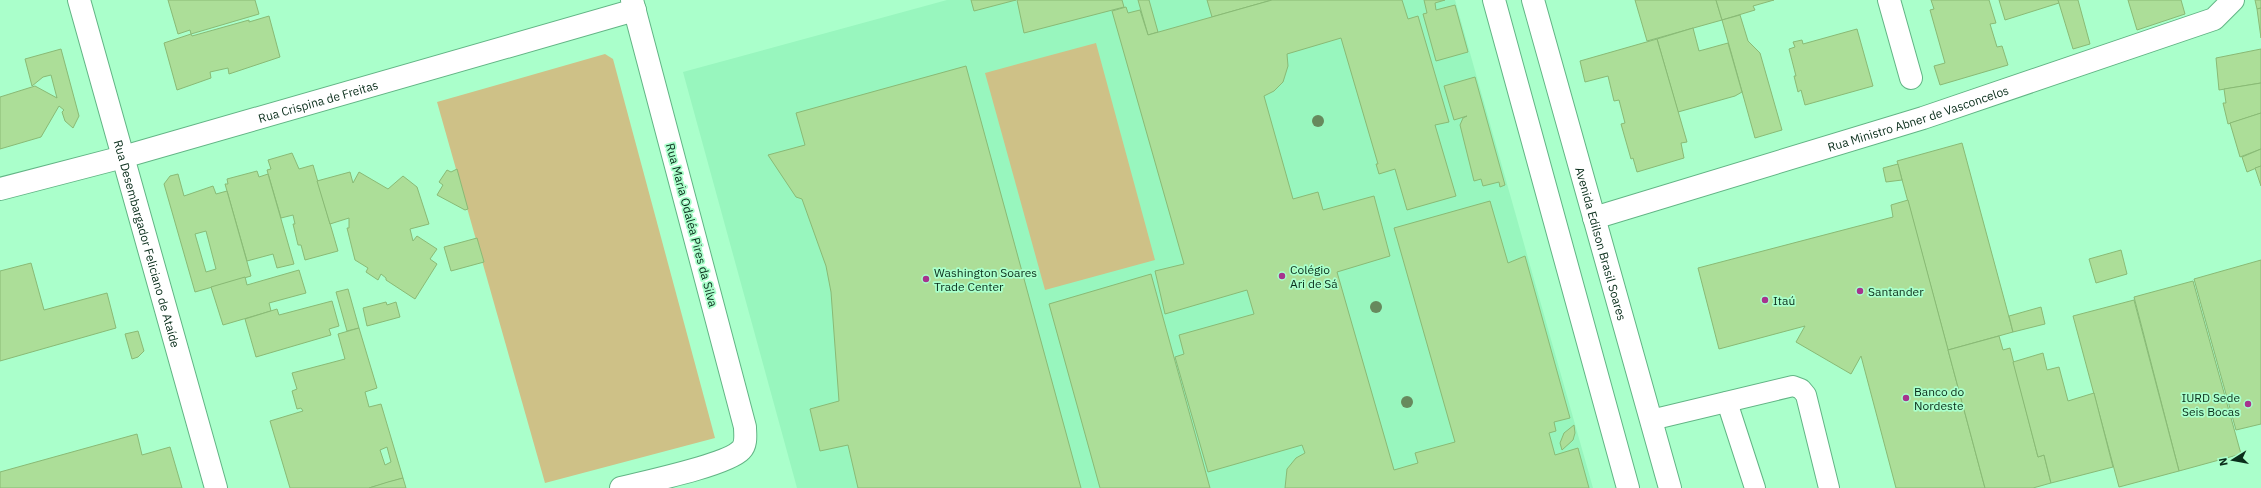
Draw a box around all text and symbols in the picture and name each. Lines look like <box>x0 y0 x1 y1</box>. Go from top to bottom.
street label: Rua Crispina de Freitas <box>256 77 380 125</box>
street label: Rua Ministro Abner de Vasconcelos <box>1826 82 2011 154</box>
street label: Rua Desembargador Feliciano de Ataíde <box>111 138 184 350</box>
street label: Rua Maria Odaléa Pires da Silva <box>663 141 721 309</box>
street label: Avenida Edilson Brasil Soares <box>1573 165 1630 322</box>
place label: Colégio Ari de Sá <box>1290 262 1338 291</box>
place label: Washington Soares Trade Center <box>934 265 1037 294</box>
marker: Colégio Ari de Sá <box>1277 271 1287 281</box>
marker: Washington Soares Trade Center <box>921 274 931 284</box>
place label: Santander <box>1868 284 1924 299</box>
marker: Santander <box>1855 286 1865 296</box>
place label: Itaú <box>1773 293 1795 308</box>
marker: Itaú <box>1760 295 1770 305</box>
place label: Banco do Nordeste <box>1914 384 1965 413</box>
place label: IURD Sede Seis Bocas <box>2181 390 2240 419</box>
marker: Banco do Nordeste <box>1901 393 1911 403</box>
marker: IURD Sede Seis Bocas <box>2243 399 2253 409</box>
north arrow <box>2213 440 2253 480</box>
text: N <box>2216 457 2231 467</box>

